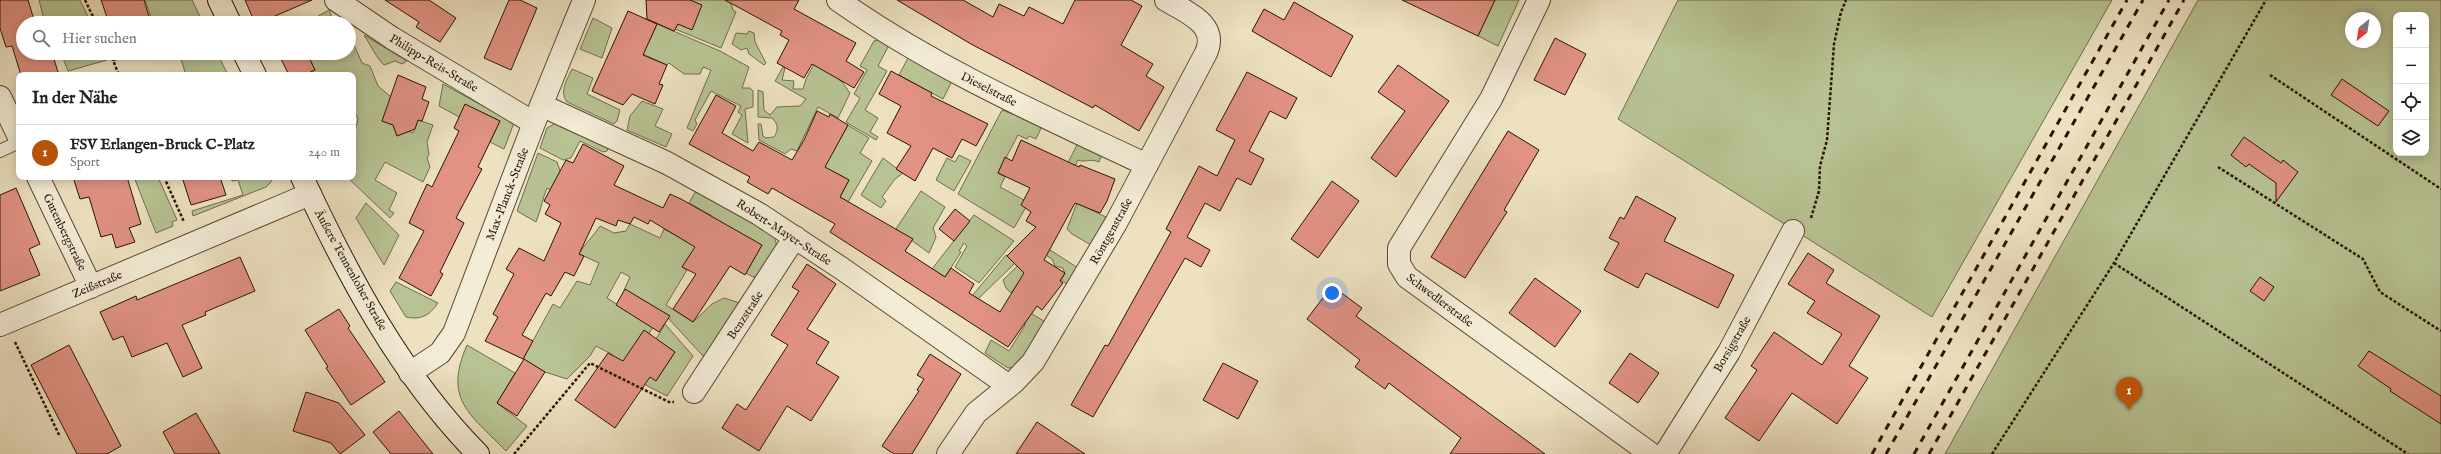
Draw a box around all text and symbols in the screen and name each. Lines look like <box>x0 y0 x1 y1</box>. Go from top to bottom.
north arrow <box>2345 12 2381 48</box>
map controls <box>2393 12 2429 156</box>
button: + <box>2393 12 2429 48</box>
search box <box>16 16 356 60</box>
icon: search <box>30 27 52 49</box>
text: Hier suchen <box>62 29 137 48</box>
street label: Philipp-Reis-Straße <box>386 31 481 97</box>
button: − <box>2393 48 2429 84</box>
street label: Dieselstraße <box>958 69 1020 110</box>
button: locate <box>2393 84 2429 120</box>
text: In der Nähe <box>32 88 117 109</box>
button: layers <box>2393 120 2429 156</box>
text: FSV Erlangen-Bruck C-Platz <box>70 135 255 154</box>
text: 1 <box>43 144 47 161</box>
text: 240 m <box>308 144 340 161</box>
street label: Max-Planck-Straße <box>483 145 532 243</box>
text: Sport <box>70 154 100 171</box>
street label: Gutenbergstraße <box>39 191 90 274</box>
street label: Röntgenstraße <box>1087 195 1136 267</box>
street label: Robert-Mayer-Straße <box>733 196 835 269</box>
street label: Äußere Tennenloher Straße <box>310 206 391 334</box>
street label: Zeißstraße <box>70 267 125 302</box>
street label: Schwedlerstraße <box>1403 270 1477 331</box>
your location <box>1322 283 1342 303</box>
street label: Benzstraße <box>724 288 767 342</box>
street label: Borsigstraße <box>1710 313 1755 375</box>
pin: 1 <box>2116 377 2142 410</box>

